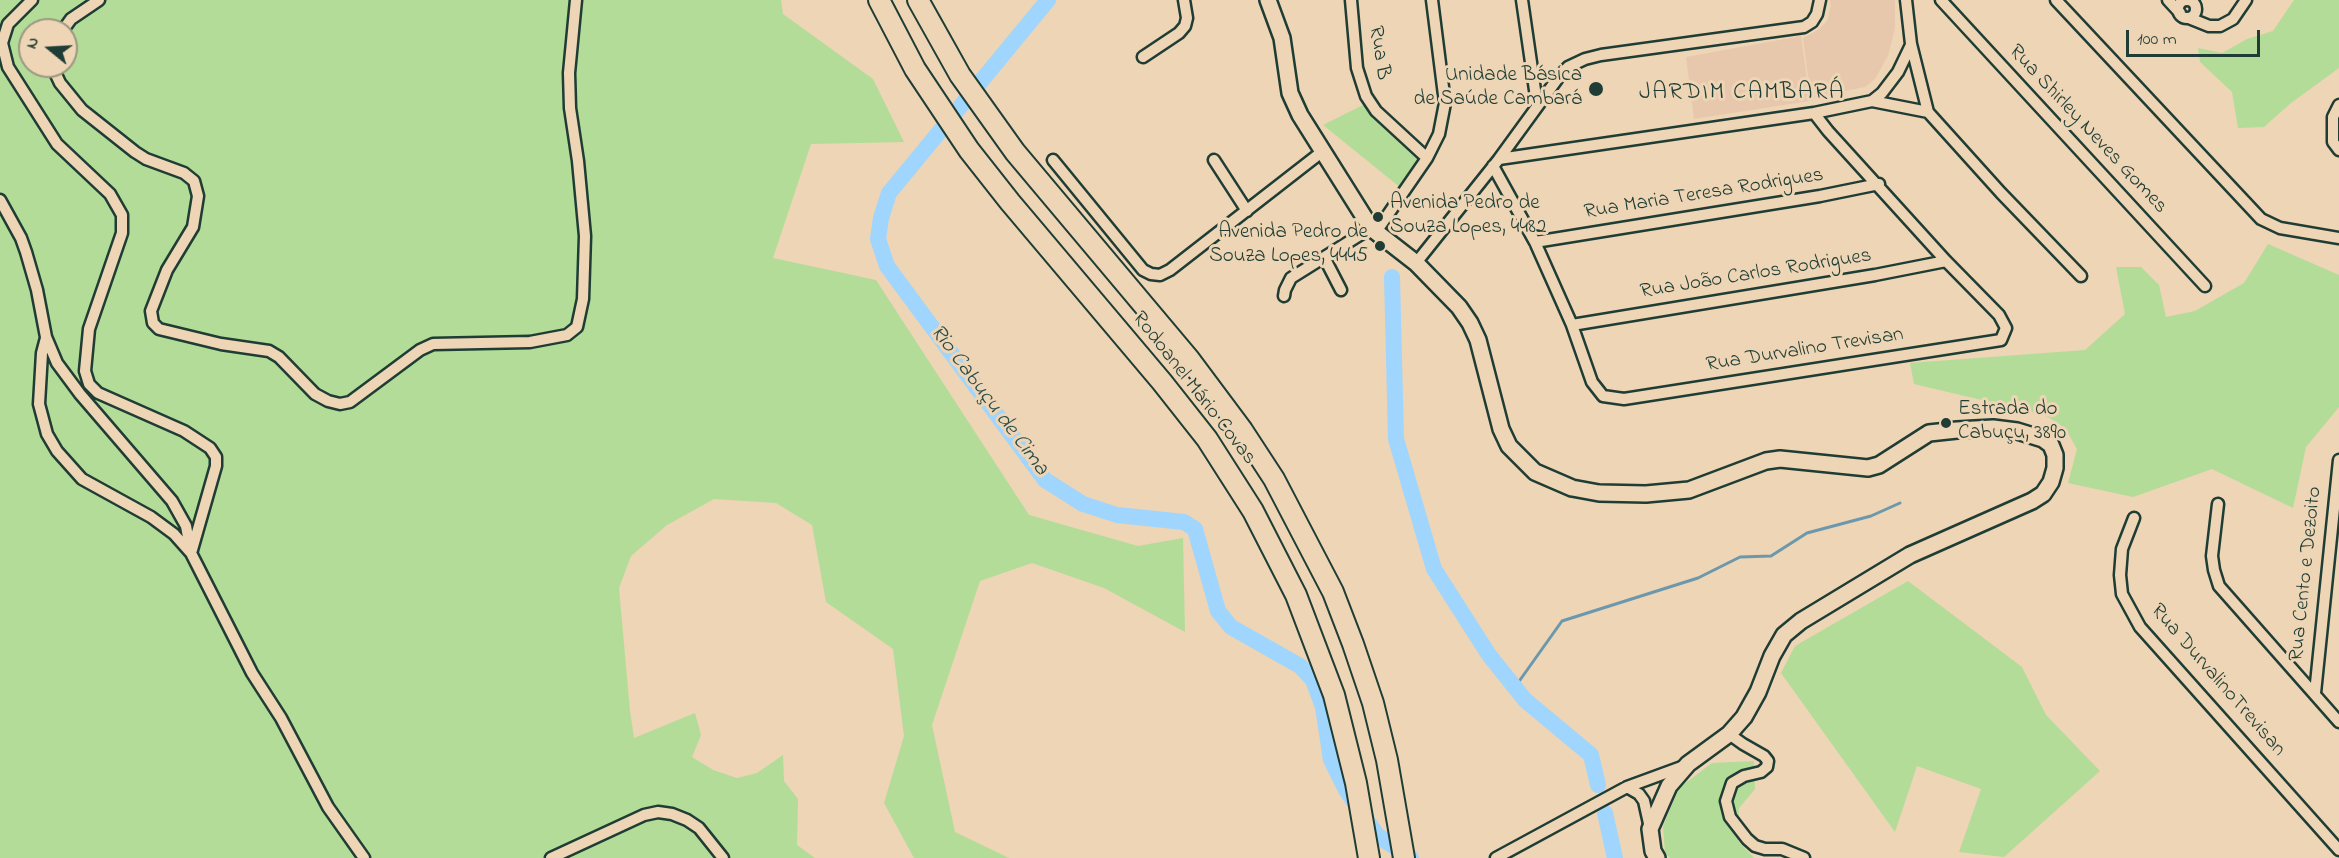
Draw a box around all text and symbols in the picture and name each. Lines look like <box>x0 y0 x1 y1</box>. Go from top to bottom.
north arrow <box>18 18 78 78</box>
scale bar <box>2129 18 2262 56</box>
street label: Rua B <box>1361 24 1395 82</box>
text: 100 m <box>2137 27 2177 53</box>
text: N <box>20 34 46 52</box>
street label: Rua Shirley Neves Gomes <box>2002 40 2172 220</box>
place label: Unidade Básica de Saúde Cambará <box>1414 64 1582 114</box>
marker: Unidade Básica de Saúde Cambará <box>1587 80 1605 98</box>
district label: JARDIM CAMBARÁ <box>1639 80 1845 108</box>
street label: Rua Maria Teresa Rodrigues <box>1583 164 1825 226</box>
place label: Avenida Pedro de Souza Lopes, 4482 <box>1390 192 1546 242</box>
marker: Avenida Pedro de Souza Lopes, 4482 <box>1371 210 1385 224</box>
place label: Avenida Pedro de Souza Lopes, 4445 <box>1209 221 1368 271</box>
marker: Avenida Pedro de Souza Lopes, 4445 <box>1373 239 1387 253</box>
street label: Rua João Carlos Rodrigues <box>1638 244 1874 306</box>
street label: Rodoanel Mário Covas <box>1125 307 1261 471</box>
water label: Rio Cabuçu de Cima <box>923 321 1053 481</box>
street label: Rua Durvalino Trevisan <box>1704 323 1906 379</box>
place label: Estrada do Cabuçu, 3890 <box>1958 398 2066 448</box>
marker: Estrada do Cabuçu, 3890 <box>1939 416 1953 430</box>
street label: Rua Cento e Dezoito <box>2285 485 2329 663</box>
street label: Rua DurvalinoTrevisan <box>2144 599 2290 763</box>

